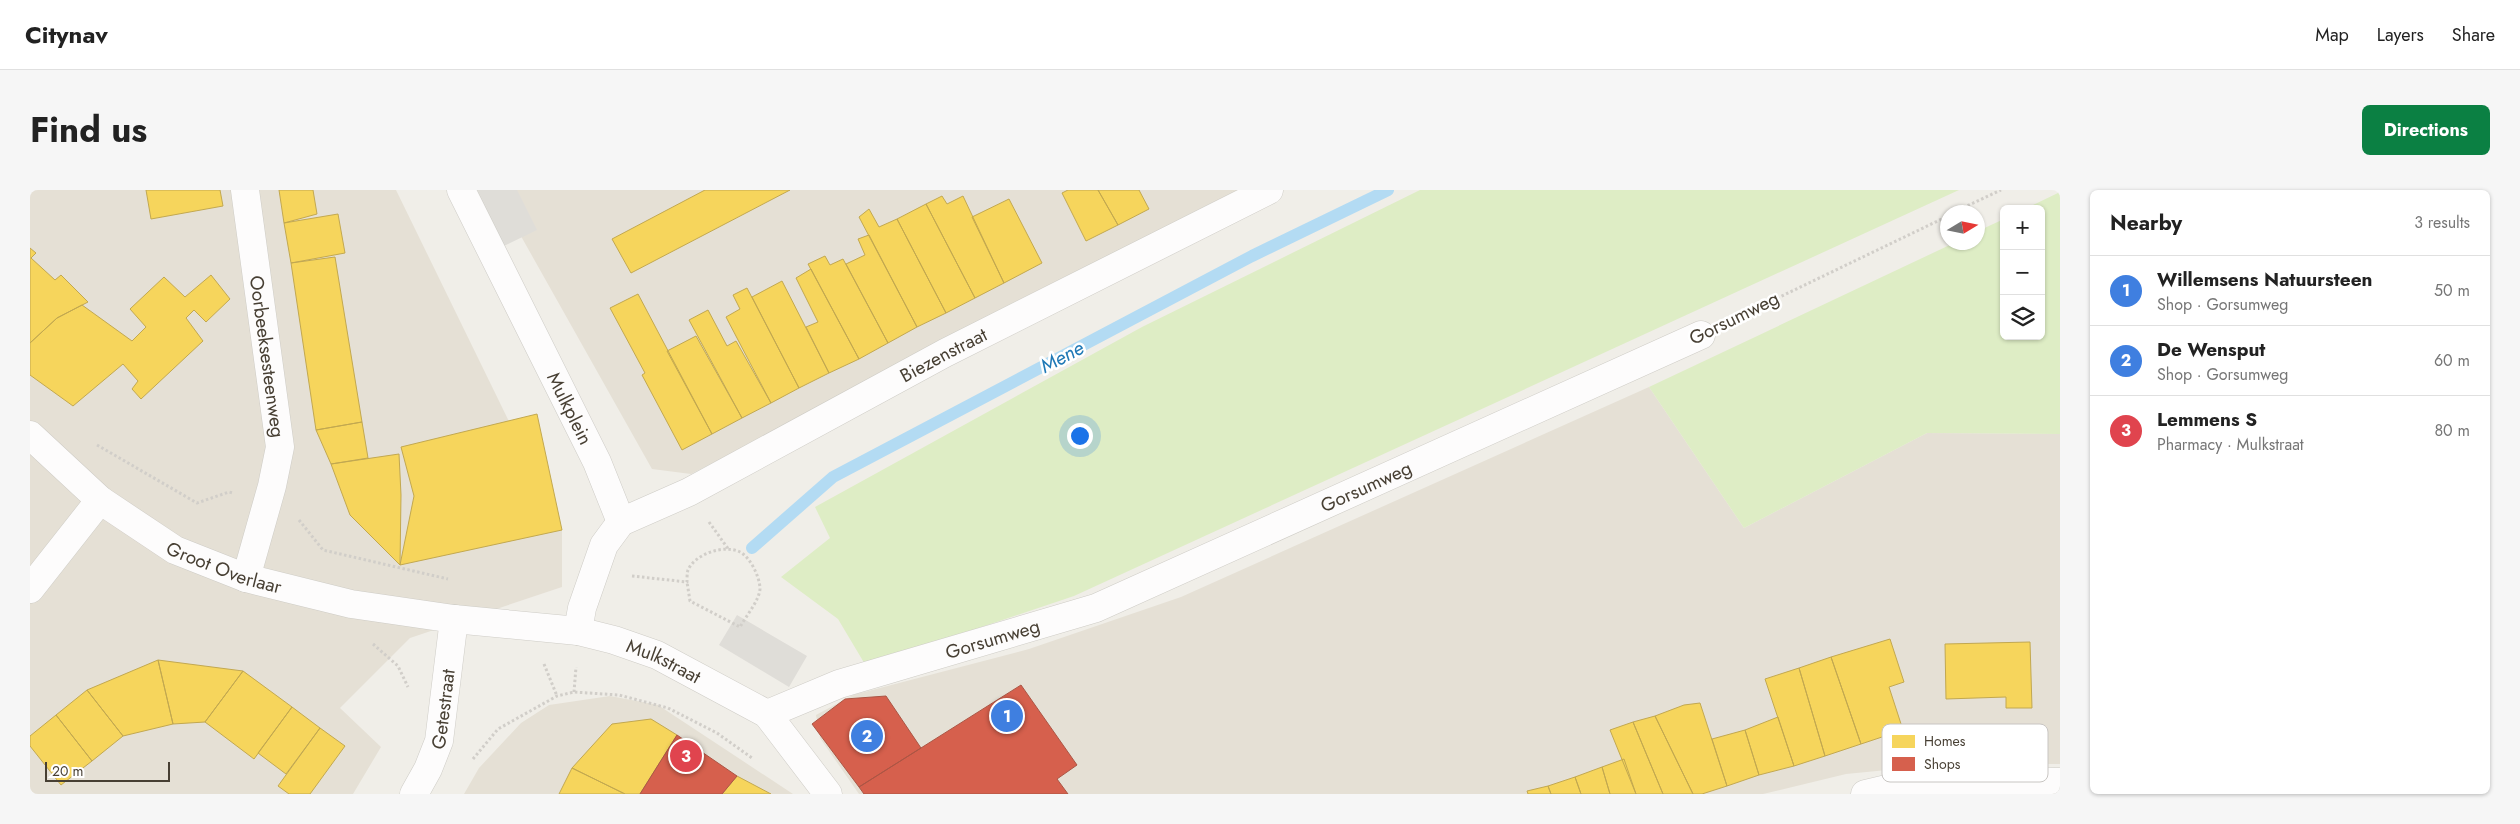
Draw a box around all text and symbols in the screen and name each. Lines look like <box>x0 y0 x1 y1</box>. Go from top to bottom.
text: Citynav <box>25 17 108 52</box>
text: Map <box>2315 22 2349 48</box>
text: Layers <box>2377 22 2424 48</box>
text: Share <box>2452 22 2495 48</box>
text: Find us <box>30 105 147 155</box>
button: Directions <box>2362 105 2490 155</box>
north arrow <box>1940 205 1985 250</box>
map controls <box>2000 205 2045 340</box>
button: + <box>2000 205 2045 250</box>
text: Nearby <box>2110 208 2182 238</box>
text: 3 results <box>2414 211 2470 234</box>
button: − <box>2000 250 2045 295</box>
text: Willemsens Natuursteen <box>2157 266 2372 293</box>
street label: Oorbeeksesteenweg <box>243 274 292 439</box>
text: 1 <box>2122 279 2130 302</box>
text: 50 m <box>2434 279 2470 302</box>
street label: Gorsumweg <box>1684 285 1784 351</box>
text: Shop · Gorsumweg <box>2157 293 2288 316</box>
button: layers <box>2000 295 2045 340</box>
street label: Biezenstraat <box>895 320 992 389</box>
water label: Mene <box>1035 333 1089 381</box>
text: De Wensput <box>2157 336 2265 363</box>
text: 2 <box>2121 349 2131 372</box>
text: 60 m <box>2434 349 2470 372</box>
text: Shop · Gorsumweg <box>2157 363 2288 386</box>
street label: Mulkplein <box>541 367 600 449</box>
text: Lemmens S <box>2157 406 2257 433</box>
text: 3 <box>2121 419 2131 442</box>
text: 80 m <box>2434 419 2470 442</box>
your location <box>1067 423 1093 449</box>
text: Pharmacy · Mulkstraat <box>2157 433 2304 456</box>
street label: Gorsumweg <box>1316 454 1416 519</box>
street label: Groot Overlaar <box>161 534 285 600</box>
street label: Gorsumweg <box>942 612 1043 665</box>
street label: Mulkstraat <box>623 632 706 690</box>
street label: Getestraat <box>424 667 461 753</box>
pin: 1 <box>991 697 1023 735</box>
pin: 2 <box>851 717 883 755</box>
legend <box>1882 724 2048 782</box>
text: Homes <box>1924 731 1966 751</box>
pin: 3 <box>670 737 702 775</box>
text: Shops <box>1924 754 1961 774</box>
scale bar <box>45 759 170 782</box>
text: 20 m <box>52 761 84 781</box>

